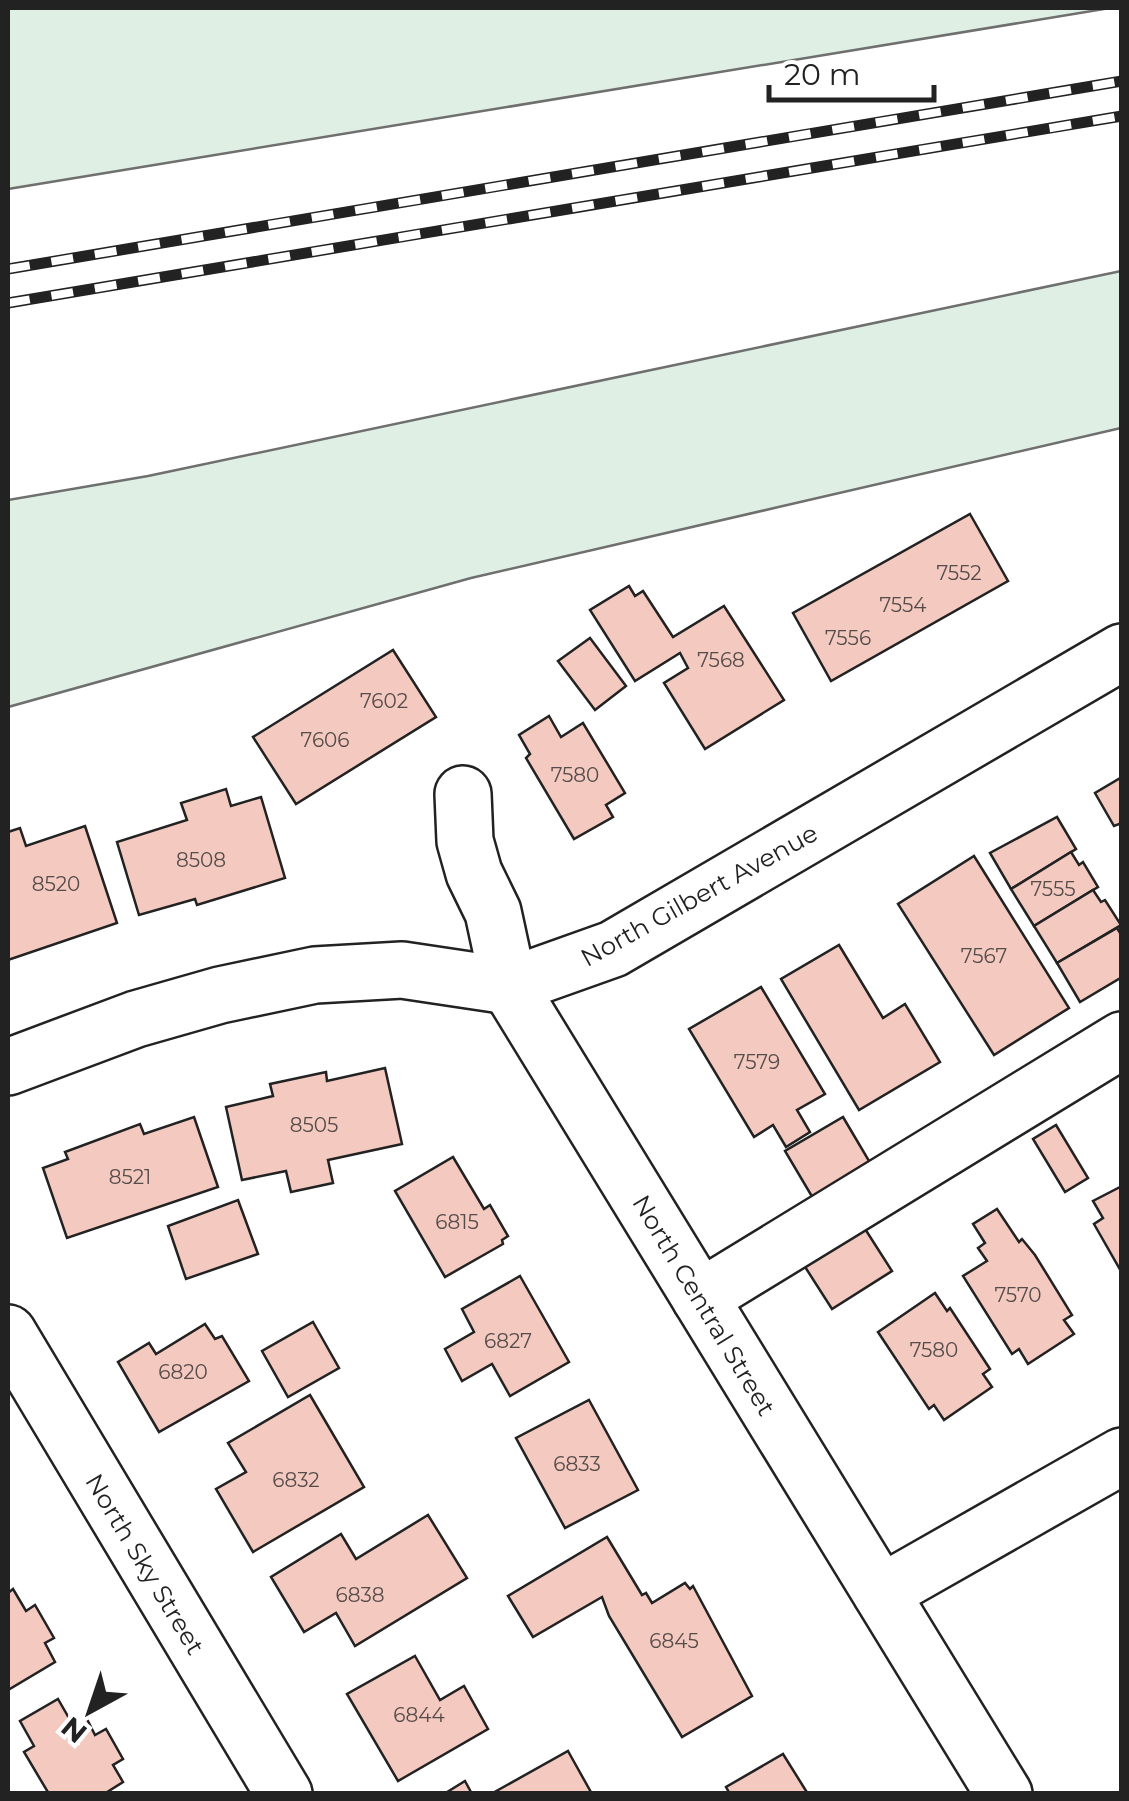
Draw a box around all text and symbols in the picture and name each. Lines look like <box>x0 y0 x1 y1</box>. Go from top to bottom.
scale bar <box>769 40 934 102</box>
text: 20 m <box>784 56 861 93</box>
house number: 7552 <box>936 561 982 585</box>
house number: 7554 <box>879 593 927 617</box>
house number: 7556 <box>825 626 871 650</box>
house number: 7568 <box>697 648 745 672</box>
house number: 7602 <box>360 689 408 713</box>
house number: 7606 <box>301 728 349 752</box>
house number: 7580 <box>551 763 599 787</box>
street label: North Gilbert Avenue <box>575 817 823 973</box>
house number: 8508 <box>176 848 226 872</box>
house number: 8520 <box>32 872 80 896</box>
house number: 7555 <box>1030 877 1076 901</box>
house number: 7567 <box>961 944 1007 968</box>
house number: 7579 <box>734 1050 780 1074</box>
house number: 8505 <box>290 1113 338 1137</box>
house number: 8521 <box>109 1165 151 1189</box>
street label: North Central Street <box>626 1189 782 1421</box>
house number: 6815 <box>435 1210 479 1234</box>
house number: 7570 <box>994 1283 1042 1307</box>
house number: 6827 <box>484 1329 532 1353</box>
house number: 7580 <box>910 1338 958 1362</box>
house number: 6820 <box>158 1360 208 1384</box>
house number: 6833 <box>553 1452 601 1476</box>
street label: North Sky Street <box>79 1468 211 1660</box>
house number: 6832 <box>272 1468 320 1492</box>
house number: 6838 <box>336 1583 384 1607</box>
house number: 6845 <box>649 1629 699 1653</box>
north arrow <box>40 1661 140 1761</box>
house number: 6844 <box>393 1703 445 1727</box>
text: N <box>54 1710 94 1750</box>

